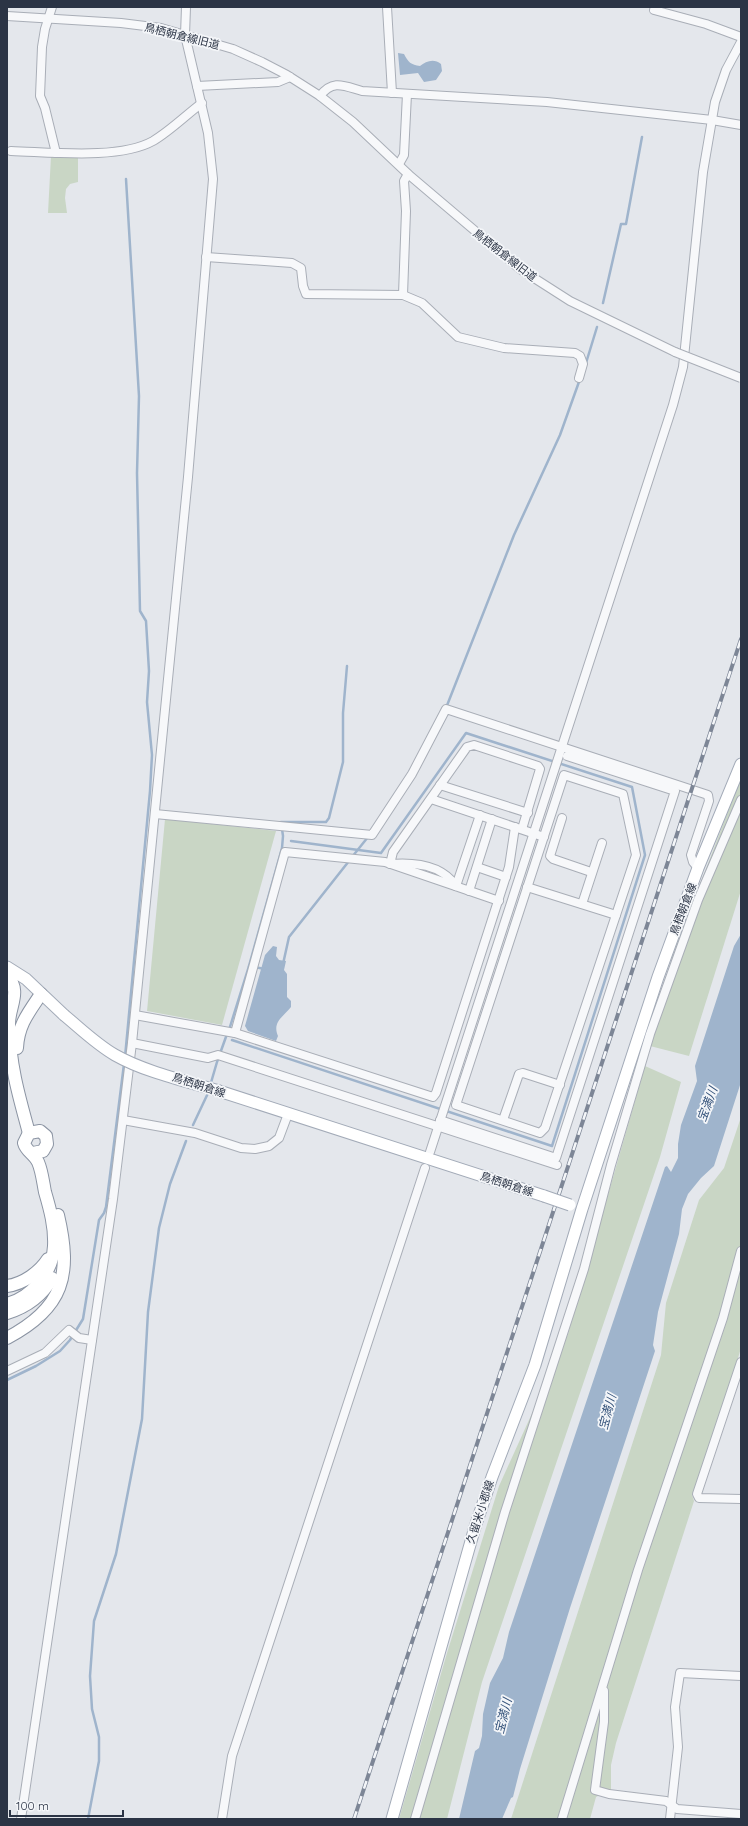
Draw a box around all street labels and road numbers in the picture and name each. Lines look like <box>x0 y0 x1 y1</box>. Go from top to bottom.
street label: 鳥栖朝倉線旧道 <box>143 20 221 52</box>
street label: 鳥栖朝倉線旧道 <box>470 226 540 284</box>
street label: 鳥栖朝倉線 <box>667 881 699 937</box>
street label: 鳥栖朝倉線 <box>171 1070 227 1100</box>
street label: 鳥栖朝倉線 <box>479 1169 535 1199</box>
street label: 久留米小郡線 <box>463 1478 497 1546</box>

